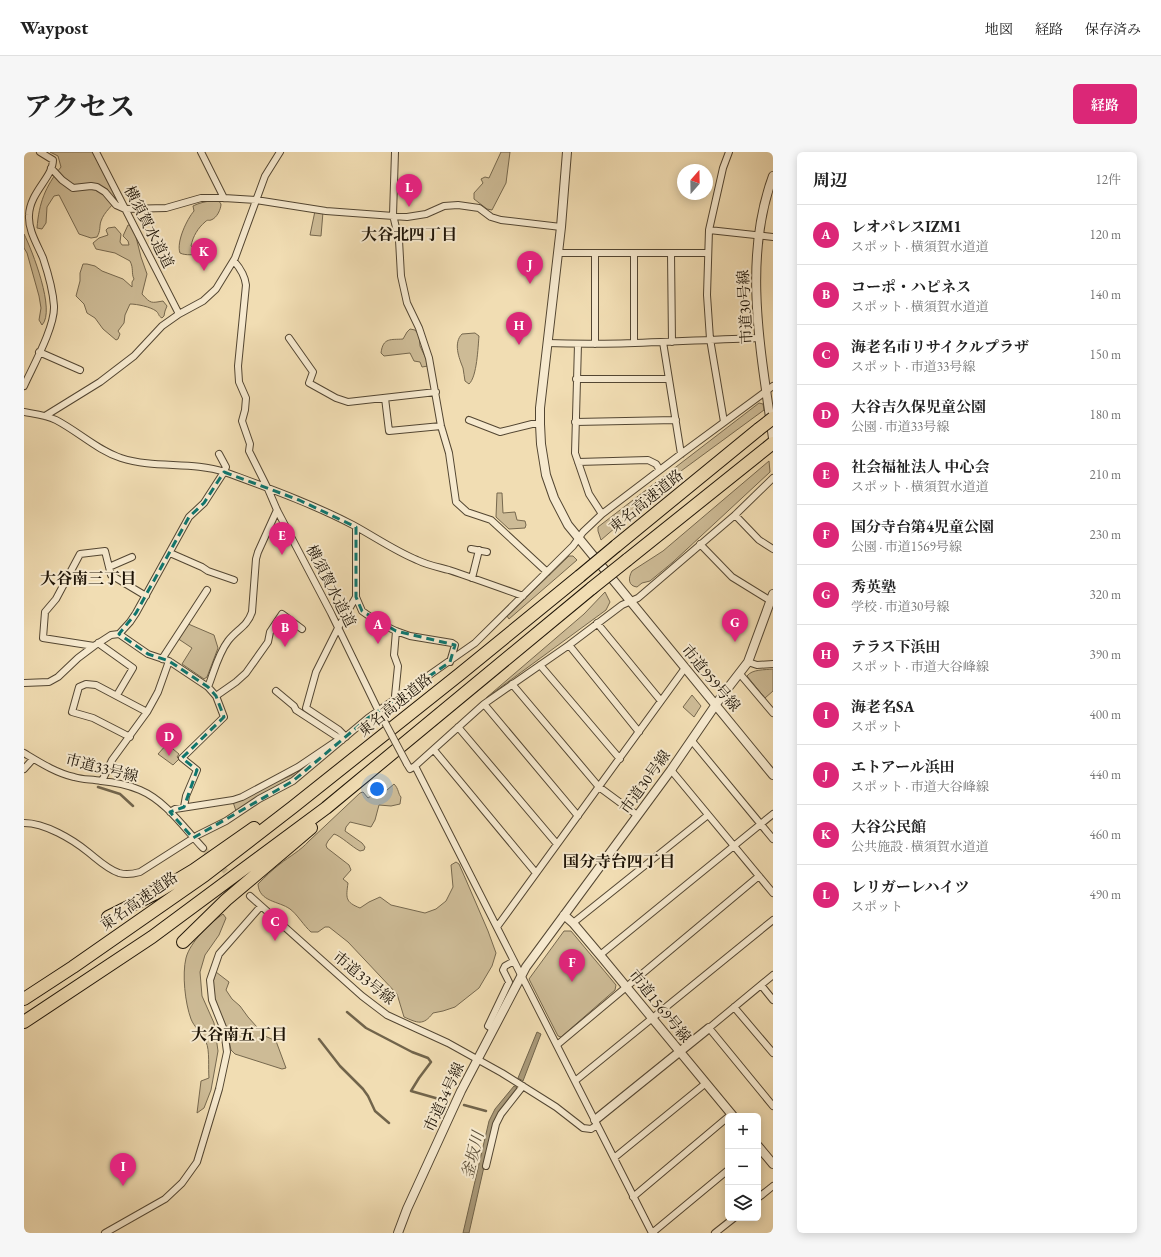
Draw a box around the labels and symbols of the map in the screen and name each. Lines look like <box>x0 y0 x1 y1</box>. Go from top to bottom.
north arrow <box>677 164 713 200</box>
pin: L <box>396 174 422 207</box>
street label: 横須賀水道道 <box>121 182 178 271</box>
district label: 大谷北四丁目 <box>361 224 457 245</box>
pin: K <box>191 238 217 271</box>
pin: J <box>517 251 543 284</box>
street label: 市道30号線 <box>733 269 756 345</box>
pin: H <box>506 312 532 345</box>
street label: 東名高速道路 <box>605 465 687 536</box>
pin: E <box>269 522 295 555</box>
street label: 横須賀水道道 <box>303 541 360 630</box>
district label: 大谷南三丁目 <box>40 568 136 589</box>
pin: G <box>722 609 748 642</box>
pin: A <box>365 611 391 644</box>
pin: B <box>272 614 298 647</box>
street label: 市道959号線 <box>678 640 745 715</box>
street label: 東名高速道路 <box>354 669 436 740</box>
pin: D <box>156 723 182 756</box>
street label: 市道30号線 <box>615 746 674 817</box>
street label: 市道33号線 <box>64 749 141 786</box>
your location <box>367 779 387 799</box>
district label: 国分寺台四丁目 <box>563 851 675 872</box>
street label: 東名高速道路 <box>96 867 181 934</box>
pin: C <box>262 908 288 941</box>
street label: 市道33号線 <box>329 947 399 1008</box>
pin: F <box>559 949 585 982</box>
street label: 市道1569号線 <box>625 965 696 1046</box>
district label: 大谷南五丁目 <box>191 1024 287 1045</box>
street label: 市道34号線 <box>419 1059 468 1135</box>
water label: 釜坂川 <box>456 1127 489 1181</box>
pin: I <box>110 1153 136 1186</box>

